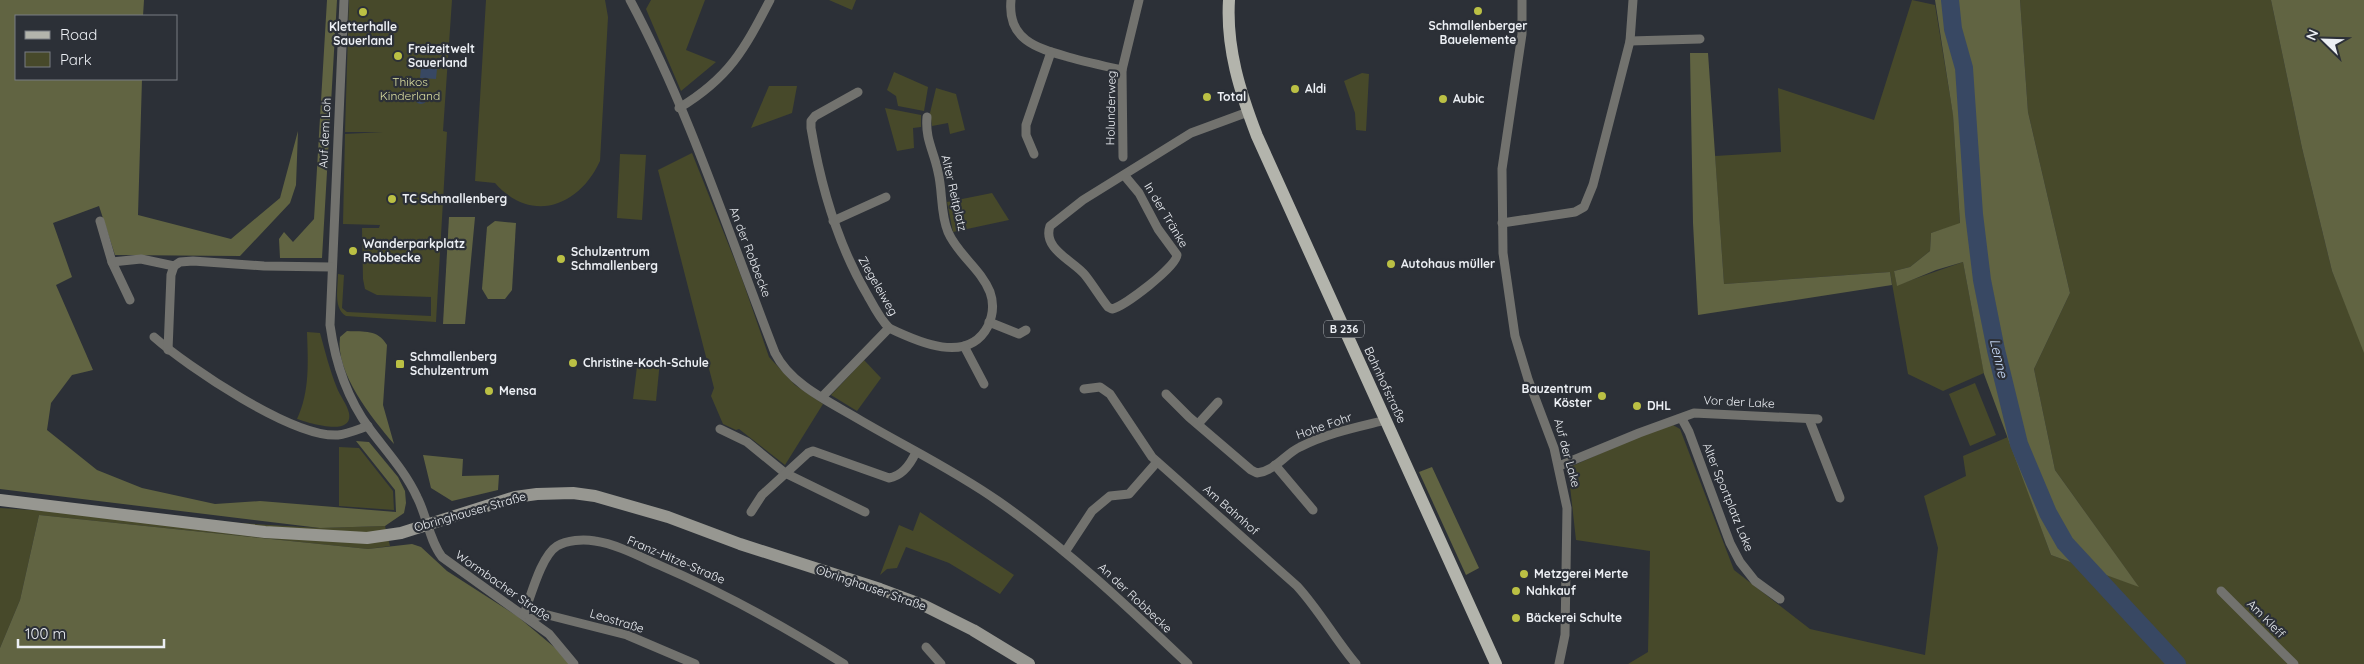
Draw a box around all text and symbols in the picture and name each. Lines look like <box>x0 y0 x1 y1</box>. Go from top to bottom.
marker: Schmallenberger Bauelemente <box>1472 5 1484 17</box>
marker: Kletterhalle Sauerland <box>357 6 369 18</box>
legend <box>15 15 178 80</box>
north arrow <box>2299 15 2349 65</box>
place label: Schmallenberger Bauelemente <box>1429 18 1527 47</box>
place label: Kletterhalle Sauerland <box>329 19 397 48</box>
text: Road <box>60 25 97 44</box>
text: N <box>2302 27 2322 43</box>
place label: Freizeitwelt Sauerland <box>408 41 475 70</box>
text: Park <box>60 50 92 69</box>
marker: Freizeitwelt Sauerland <box>392 50 404 62</box>
street label: Holunderweg <box>1102 70 1119 146</box>
park label: Thikos Kinderland <box>380 74 440 103</box>
place label: Aldi <box>1305 81 1326 96</box>
marker: Aldi <box>1289 83 1301 95</box>
place label: Total <box>1217 89 1246 104</box>
marker: Total <box>1201 91 1213 103</box>
place label: Aubic <box>1453 91 1484 106</box>
marker: Aubic <box>1437 93 1449 105</box>
street label: Auf dem Loh <box>315 97 334 169</box>
street label: Alter Reitplatz <box>938 153 971 233</box>
street label: In der Tränke <box>1141 179 1192 250</box>
place label: TC Schmallenberg <box>402 191 507 206</box>
marker: TC Schmallenberg <box>386 193 398 205</box>
street label: An der Robbecke <box>726 204 775 299</box>
place label: Wanderparkplatz Robbecke <box>363 236 465 265</box>
place label: Schulzentrum Schmallenberg <box>571 244 658 273</box>
marker: Wanderparkplatz Robbecke <box>347 245 359 257</box>
marker: Schulzentrum Schmallenberg <box>555 253 567 265</box>
street label: Ziegeleiweg <box>855 253 901 318</box>
place label: Autohaus müller <box>1401 256 1495 271</box>
marker: Autohaus müller <box>1385 258 1397 270</box>
road number: B 236 <box>1324 320 1364 338</box>
water label: Lenne <box>1986 337 2012 380</box>
street label: Bahnhofstraße <box>1361 344 1410 426</box>
place label: Schmallenberg Schulzentrum <box>410 349 497 378</box>
place label: Christine-Koch-Schule <box>583 355 709 370</box>
marker: Christine-Koch-Schule <box>567 357 579 369</box>
marker: Schmallenberg Schulzentrum <box>394 358 406 370</box>
place label: Bauzentrum Köster <box>1522 381 1592 410</box>
place label: Mensa <box>499 383 536 398</box>
marker: Mensa <box>483 385 495 397</box>
marker: Bauzentrum Köster <box>1596 390 1608 402</box>
street label: Vor der Lake <box>1703 392 1775 411</box>
place label: DHL <box>1647 398 1671 413</box>
marker: DHL <box>1631 400 1643 412</box>
street label: Hohe Fohr <box>1294 409 1354 442</box>
street label: Auf der Lake <box>1551 417 1584 489</box>
street label: Alter Sportplatz Lake <box>1700 440 1757 554</box>
street label: Am Bahnhof <box>1200 481 1263 538</box>
street label: Obringhauser Straße <box>412 488 528 535</box>
street label: Franz-Hitze-Straße <box>625 532 728 587</box>
street label: Wormbacher Straße <box>453 547 554 624</box>
street label: An der Robbecke <box>1095 560 1176 636</box>
street label: Obringhauser Straße <box>814 562 929 614</box>
place label: Metzgerei Merte <box>1534 566 1628 581</box>
marker: Metzgerei Merte <box>1518 568 1530 580</box>
place label: Nahkauf <box>1526 583 1577 598</box>
marker: Nahkauf <box>1510 585 1522 597</box>
street label: Am Kleff <box>2244 596 2289 641</box>
street label: Leostraße <box>588 605 646 636</box>
place label: Bäckerei Schulte <box>1526 610 1622 625</box>
marker: Bäckerei Schulte <box>1510 612 1522 624</box>
scale bar <box>18 616 164 648</box>
text: 100 m <box>25 624 66 643</box>

